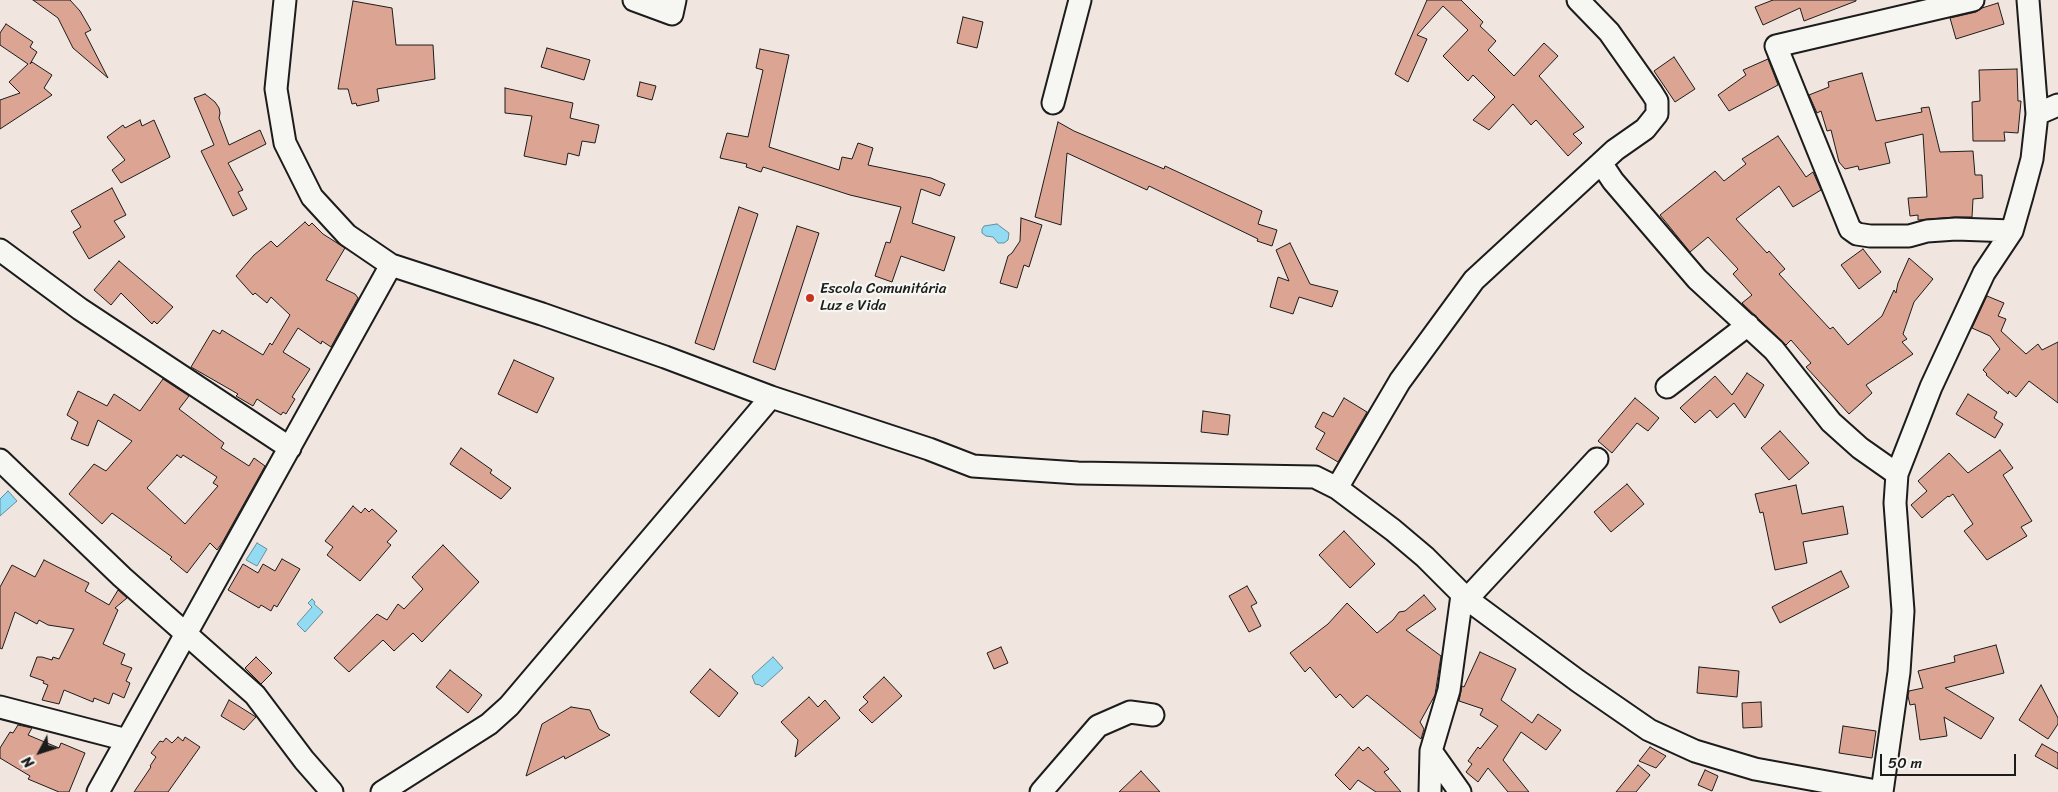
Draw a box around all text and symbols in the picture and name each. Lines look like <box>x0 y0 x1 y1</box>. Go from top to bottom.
place label: Escola Comunitária Luz e Vida <box>820 280 946 315</box>
marker: Escola Comunitária Luz e Vida <box>804 292 816 304</box>
north arrow <box>15 727 65 777</box>
scale bar <box>1883 744 2019 776</box>
text: N <box>15 750 41 774</box>
text: 50 m <box>1888 750 1922 776</box>

